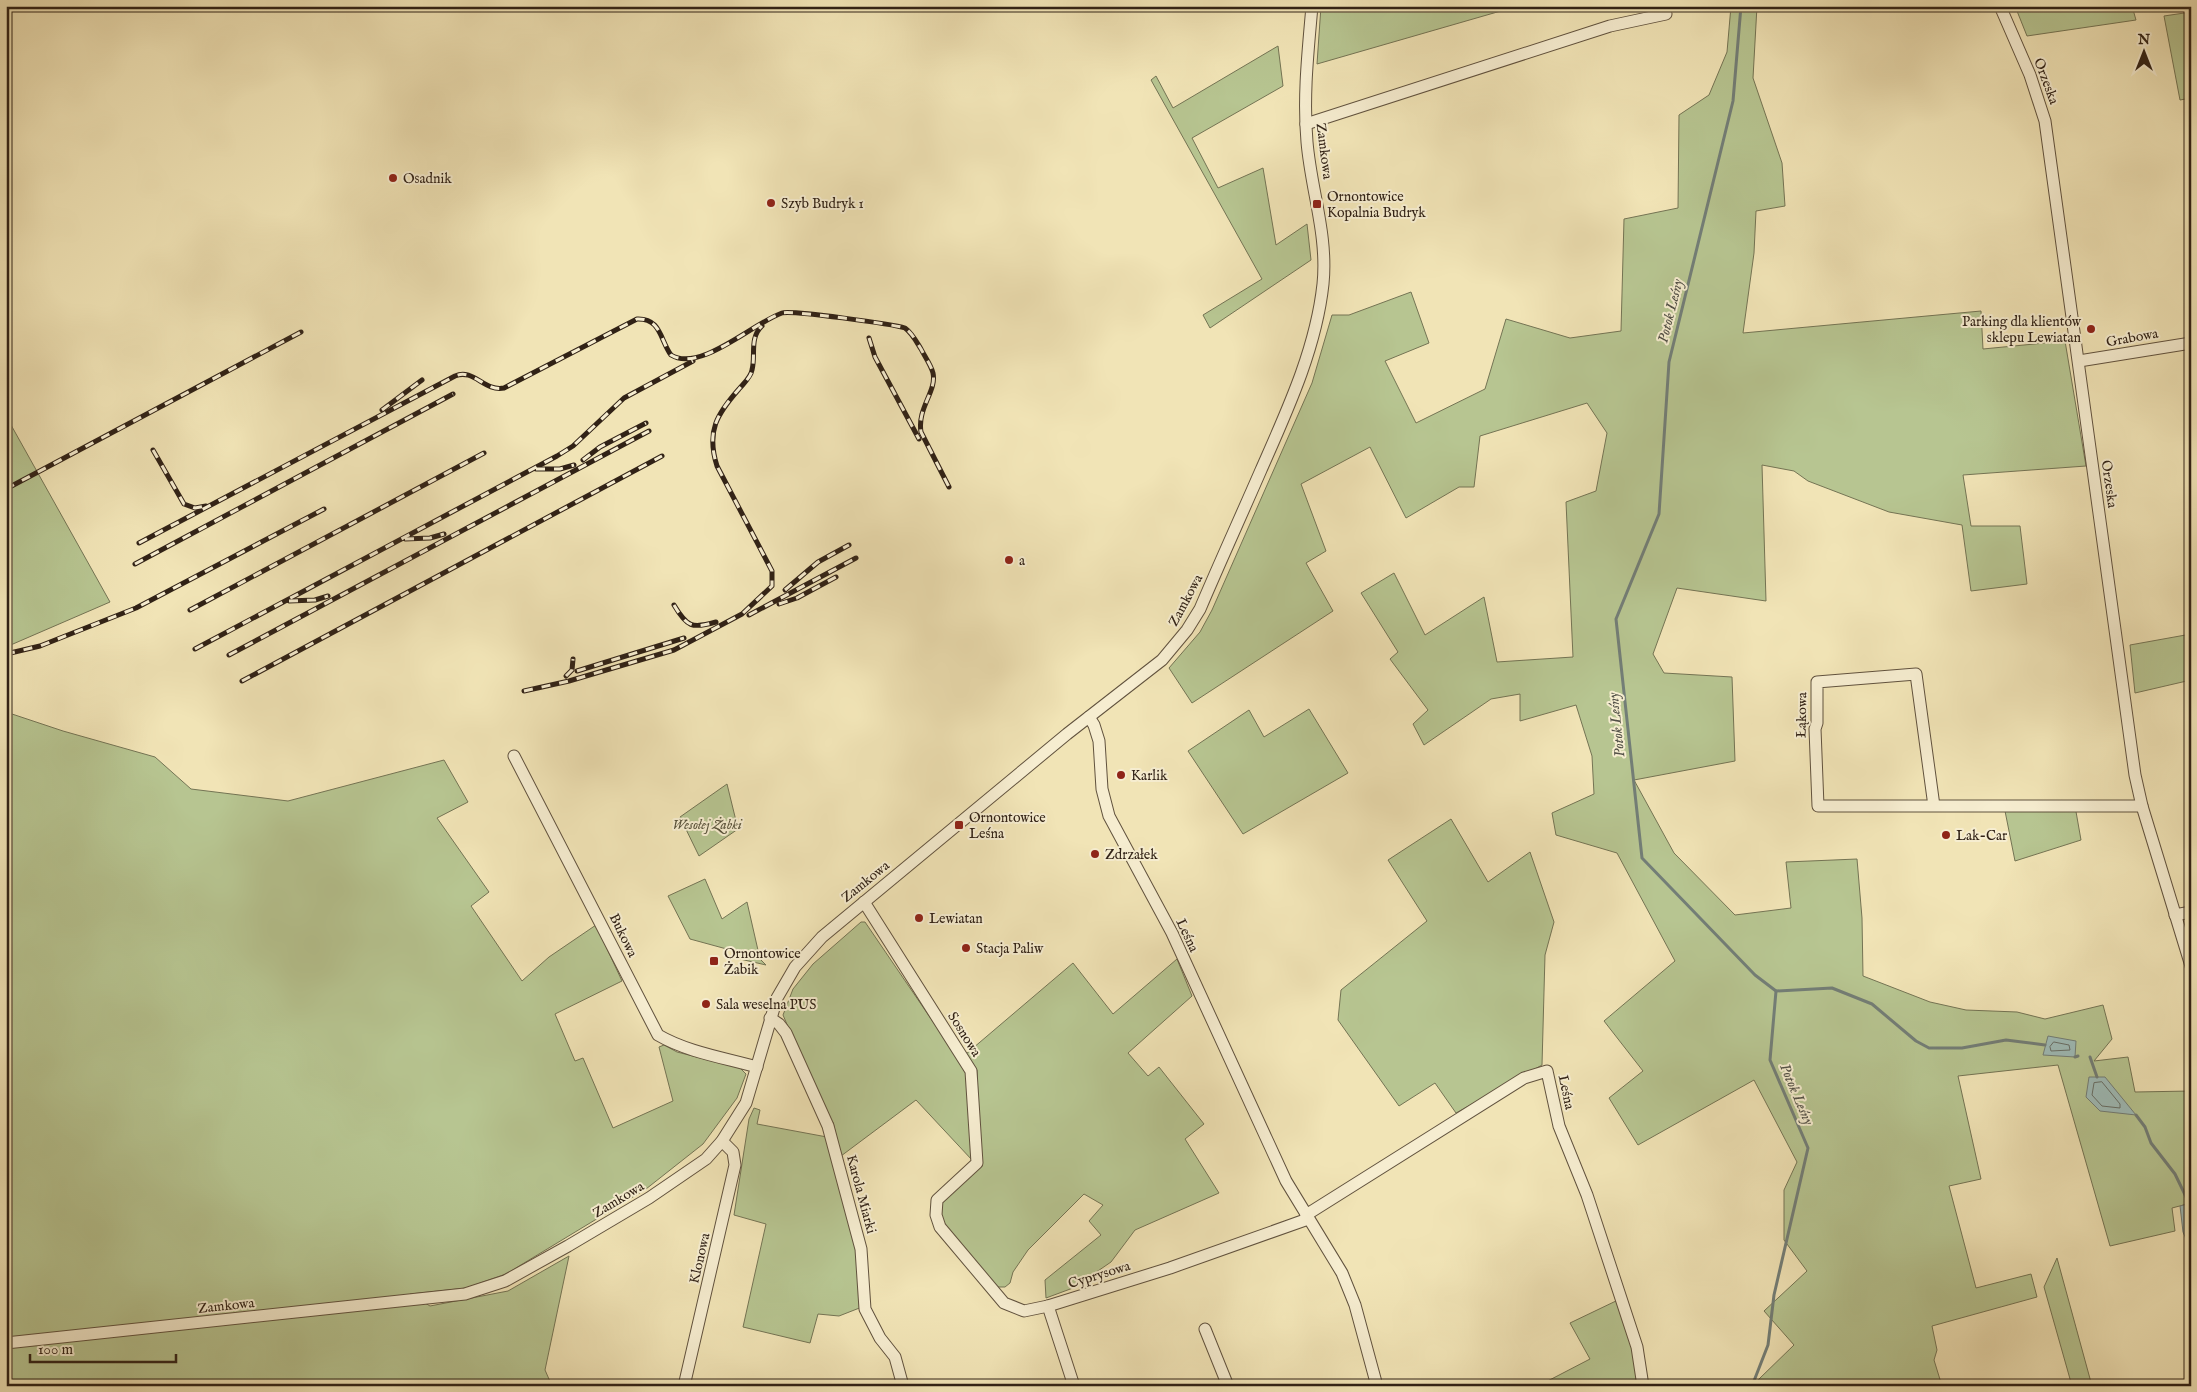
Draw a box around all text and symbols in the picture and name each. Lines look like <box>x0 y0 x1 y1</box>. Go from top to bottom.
north arrow <box>2120 28 2170 78</box>
text: N <box>2137 31 2150 49</box>
street label: Orzeska <box>2029 56 2063 108</box>
street label: Zamkowa <box>1312 122 1337 181</box>
place label: Osadnik <box>403 170 452 188</box>
marker: Osadnik <box>387 172 399 184</box>
place label: Ornontowice Kopalnia Budryk <box>1327 188 1426 222</box>
place label: Szyb Budryk 1 <box>781 195 864 213</box>
marker: Szyb Budryk 1 <box>765 197 777 209</box>
marker: Ornontowice Kopalnia Budryk <box>1311 198 1323 210</box>
water label: Potok Leśny <box>1653 277 1688 345</box>
place label: Parking dla klientów sklepu Lewiatan <box>1962 313 2082 347</box>
marker: Parking dla klientów sklepu Lewiatan <box>2085 323 2097 335</box>
street label: Grabowa <box>2105 324 2160 351</box>
street label: Orzeska <box>2097 459 2121 510</box>
place label: a <box>1019 552 1026 570</box>
marker: a <box>1003 554 1015 566</box>
street label: Zamkowa <box>1165 570 1208 630</box>
water label: Potok Leśny <box>1604 691 1629 758</box>
street label: Łąkowa <box>1793 691 1811 738</box>
place label: Karlik <box>1131 767 1168 785</box>
marker: Karlik <box>1115 769 1127 781</box>
place label: Ornontowice Leśna <box>969 809 1046 843</box>
park label: Wesołej Żabki <box>672 816 743 835</box>
marker: Ornontowice Leśna <box>953 819 965 831</box>
place label: Lak-Car <box>1956 827 2007 845</box>
marker: Lak-Car <box>1940 829 1952 841</box>
place label: Zdrzałek <box>1105 846 1158 864</box>
marker: Zdrzałek <box>1089 848 1101 860</box>
street label: Zamkowa <box>838 856 894 907</box>
place label: Lewiatan <box>929 910 983 928</box>
street label: Bukowa <box>605 911 642 961</box>
marker: Lewiatan <box>913 912 925 924</box>
street label: Leśna <box>1172 916 1203 956</box>
place label: Stacja Paliw <box>976 940 1044 958</box>
marker: Stacja Paliw <box>960 942 972 954</box>
place label: Ornontowice Żabik <box>724 945 801 979</box>
marker: Ornontowice Żabik <box>708 955 720 967</box>
place label: Sala weselna PUS <box>716 996 817 1014</box>
marker: Sala weselna PUS <box>700 998 712 1010</box>
street label: Sosnowa <box>943 1009 985 1061</box>
water label: Potok Leśny <box>1775 1061 1818 1128</box>
street label: Leśna <box>1554 1073 1579 1112</box>
street label: Karola Miarki <box>842 1153 880 1236</box>
street label: Zamkowa <box>590 1177 648 1222</box>
street label: Klonowa <box>685 1230 715 1285</box>
street label: Cyprysowa <box>1066 1257 1133 1293</box>
street label: Zamkowa <box>197 1294 256 1318</box>
scale bar <box>30 1332 176 1364</box>
text: 100 m <box>38 1340 74 1359</box>

